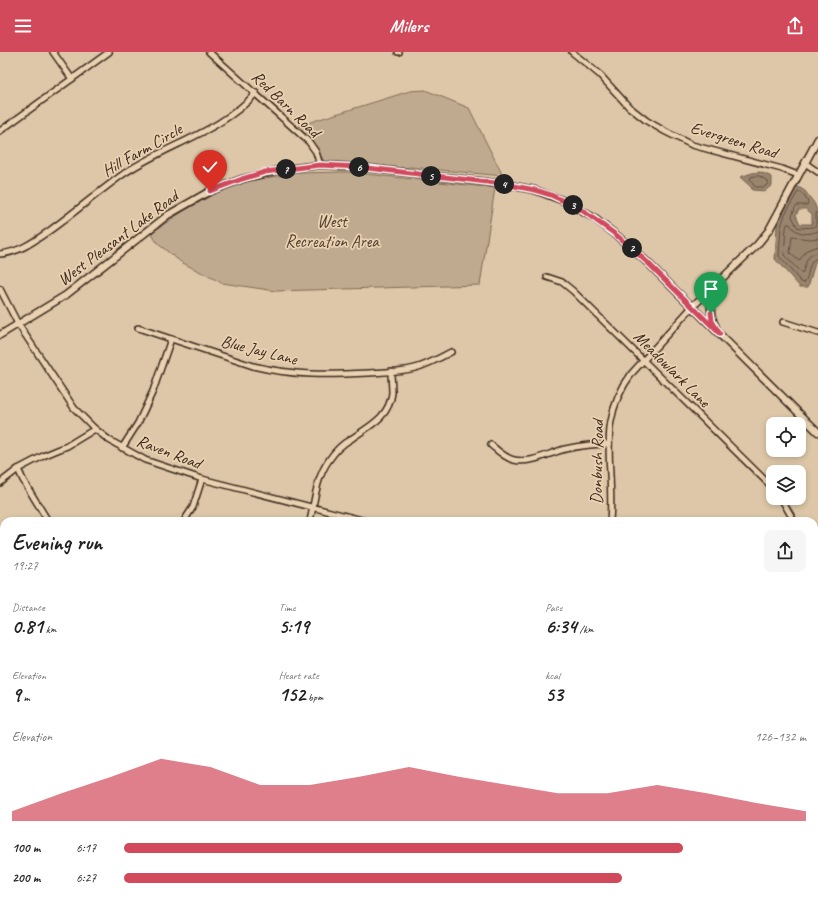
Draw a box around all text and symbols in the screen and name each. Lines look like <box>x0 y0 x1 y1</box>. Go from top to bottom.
icon: menu <box>12 15 34 37</box>
text: Milers <box>390 15 428 37</box>
icon: share <box>784 15 806 37</box>
street label: Red Barn Road <box>247 66 326 143</box>
street label: Evergreen Road <box>688 117 782 164</box>
street label: Hill Farm Circle <box>98 118 187 181</box>
pin <box>193 150 227 191</box>
icon: check <box>199 156 221 178</box>
pin: 6 <box>349 157 369 177</box>
pin: 7 <box>276 159 296 179</box>
text: 6 <box>356 160 362 174</box>
text: 7 <box>284 162 288 176</box>
pin: 5 <box>421 166 441 186</box>
text: 5 <box>429 169 433 183</box>
pin: 4 <box>494 174 514 194</box>
text: 4 <box>502 177 506 191</box>
street label: West Pleasant Lake Road <box>54 184 185 290</box>
pin: 3 <box>563 195 583 215</box>
text: 3 <box>571 198 575 212</box>
park label: West Recreation Area <box>285 211 380 252</box>
pin: 2 <box>622 238 642 258</box>
text: 2 <box>630 241 634 255</box>
pin <box>694 272 728 313</box>
icon: arrive <box>700 278 722 300</box>
street label: Meadowlark Lane <box>629 326 716 413</box>
street label: Blue Jay Lane <box>219 330 301 370</box>
street label: Donbush Road <box>586 416 608 504</box>
map controls <box>766 417 806 505</box>
button: locate <box>766 417 806 457</box>
street label: Raven Road <box>134 430 206 475</box>
button: layers <box>766 465 806 505</box>
text: Evening run <box>12 529 102 557</box>
button: share <box>764 530 806 572</box>
text: 19:27 <box>12 558 38 574</box>
text: Distance <box>12 600 45 614</box>
text: Time <box>279 600 296 614</box>
text: Pace <box>545 600 562 614</box>
text: 0.81 <box>12 614 43 639</box>
text: 5:19 <box>279 614 309 639</box>
text: 6:34 <box>545 614 577 639</box>
text: km <box>43 622 56 636</box>
text: /km <box>577 622 594 636</box>
text: Elevation <box>12 668 46 682</box>
text: Heart rate <box>279 668 319 682</box>
text: kcal <box>545 668 560 682</box>
text: 9 <box>12 682 21 707</box>
text: 152 <box>279 682 305 707</box>
text: 53 <box>545 682 563 707</box>
text: m <box>21 690 30 704</box>
text: bpm <box>305 690 323 704</box>
text: Elevation <box>12 729 52 745</box>
text: 126–132 m <box>755 729 806 745</box>
text: 100 m <box>12 840 40 856</box>
text: 6:17 <box>76 840 96 856</box>
text: 200 m <box>12 870 40 886</box>
text: 6:27 <box>76 870 96 886</box>

